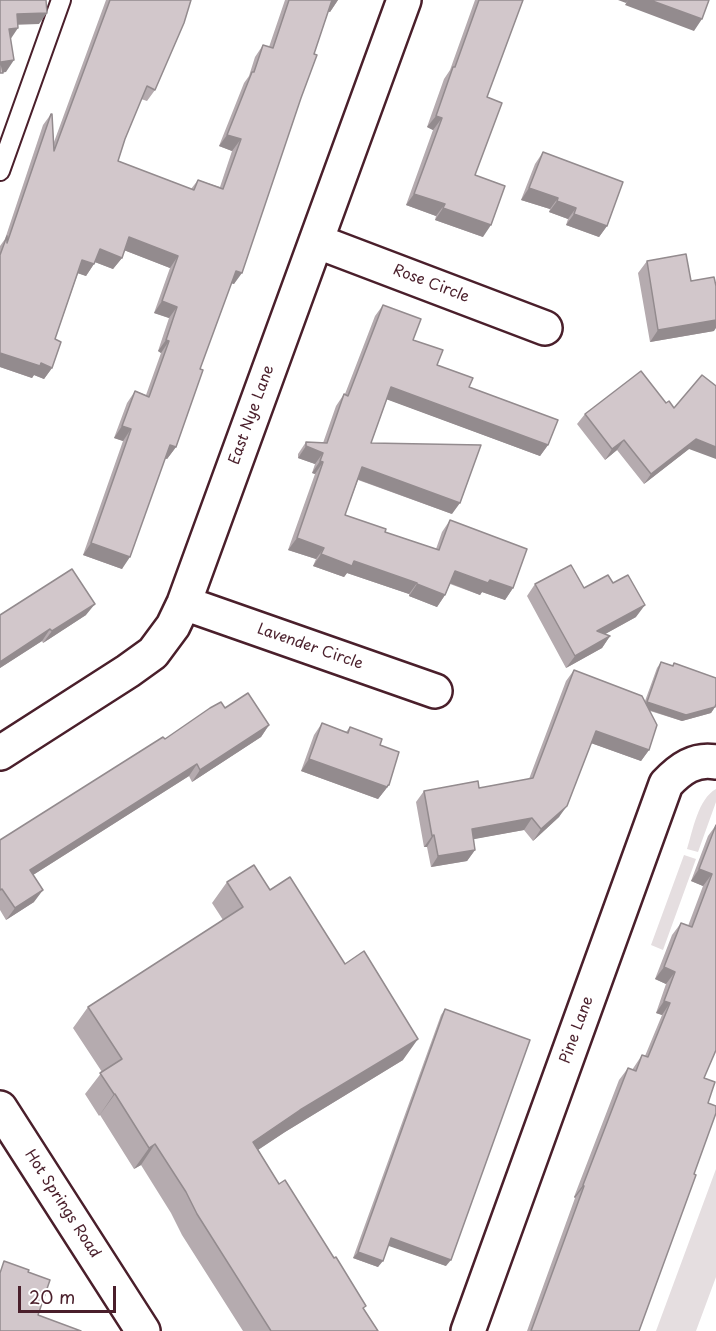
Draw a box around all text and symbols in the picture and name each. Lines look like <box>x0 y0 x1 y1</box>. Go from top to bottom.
street label: Rose Circle <box>390 261 472 307</box>
street label: East Nye Lane <box>226 363 278 467</box>
street label: Lavender Circle <box>255 620 365 674</box>
street label: Pine Lane <box>557 994 597 1066</box>
street label: Hot Springs Road <box>20 1147 104 1261</box>
scale bar <box>21 1274 118 1312</box>
text: 20 m <box>29 1283 75 1310</box>

